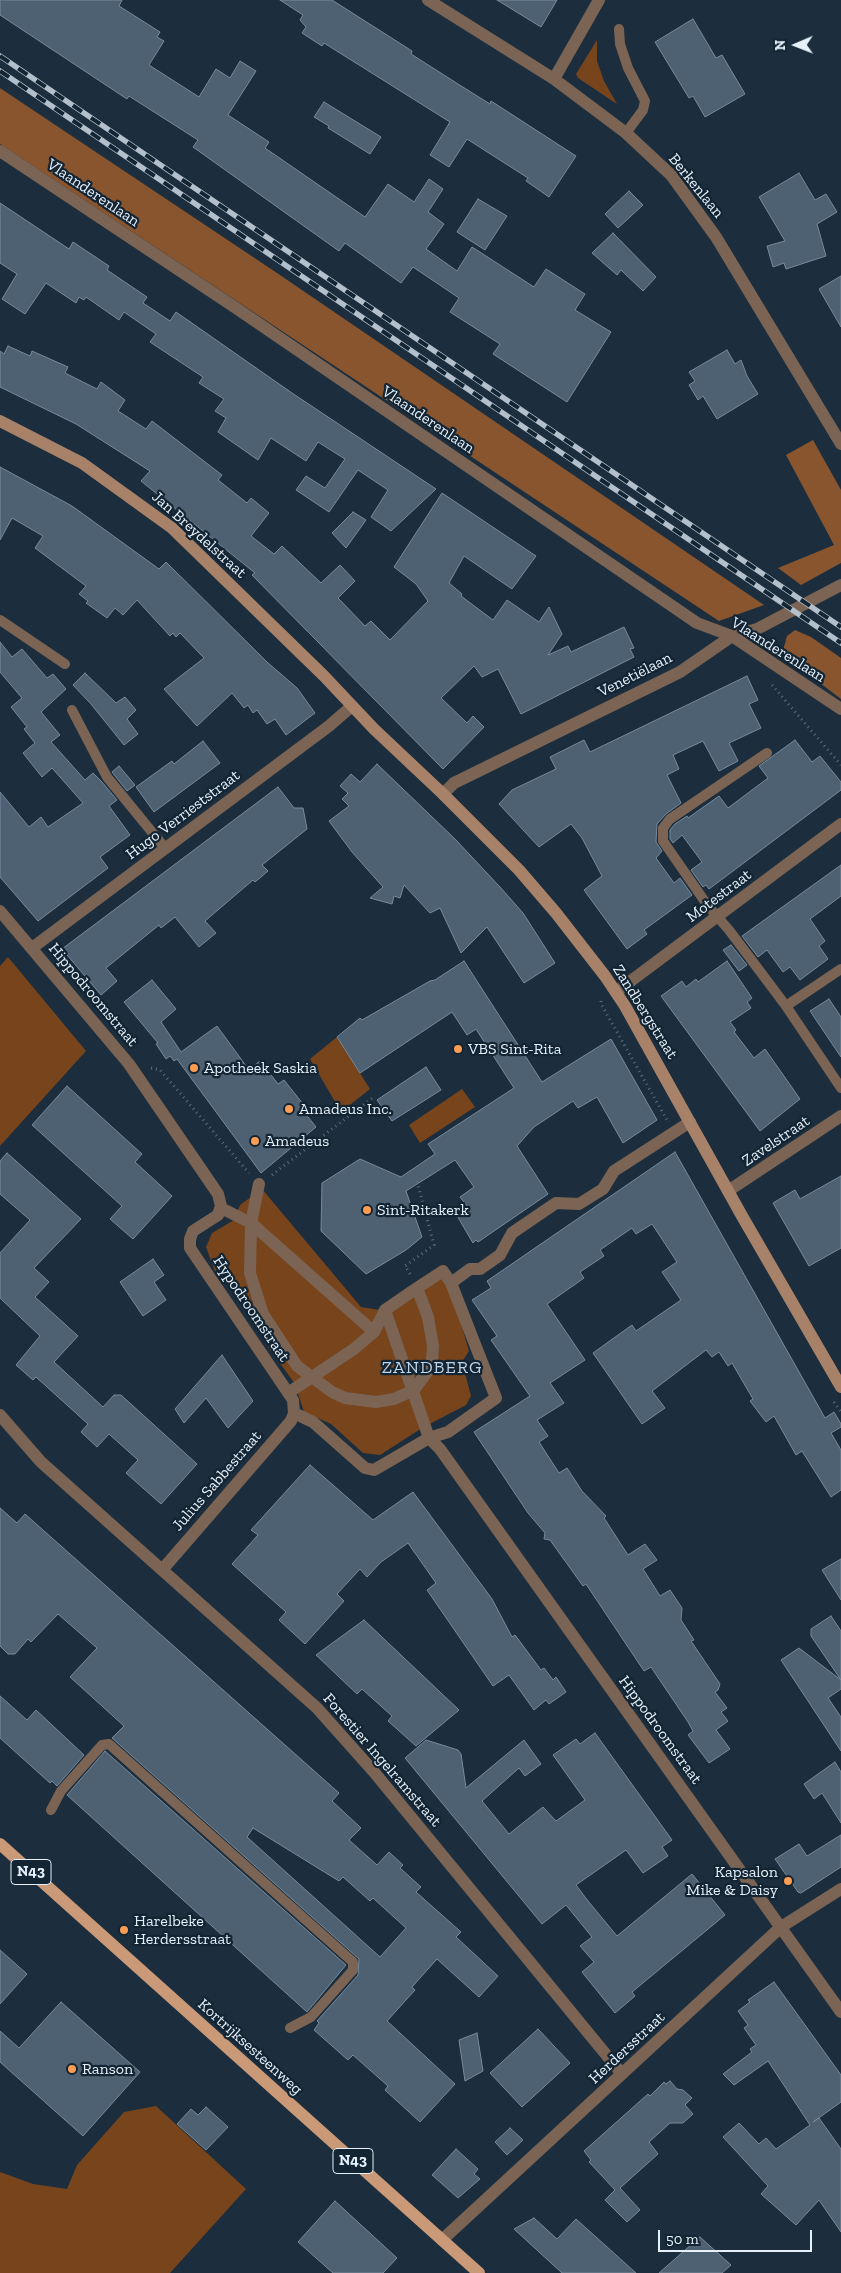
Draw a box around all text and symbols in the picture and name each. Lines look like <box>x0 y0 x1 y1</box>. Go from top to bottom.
north arrow <box>771 20 821 70</box>
text: N <box>772 40 789 51</box>
street label: Berkenlaan <box>664 150 728 222</box>
street label: Vlaanderenlaan <box>43 155 143 231</box>
street label: Vlaanderenlaan <box>378 382 478 458</box>
street label: Jan Breydelstraat <box>148 488 250 582</box>
street label: Vlaanderenlaan <box>727 613 829 687</box>
street label: Venetiëlaan <box>595 648 675 702</box>
street label: Hugo Verrieststraat <box>122 766 244 864</box>
street label: Motestraat <box>683 865 755 927</box>
street label: Hippodroomstraat <box>44 939 142 1051</box>
street label: Zandbergstraat <box>608 961 682 1063</box>
place label: VBS Sint-Rita <box>468 1039 561 1059</box>
marker: VBS Sint-Rita <box>452 1043 464 1055</box>
place label: Apotheek Saskia <box>204 1058 317 1078</box>
marker: Apotheek Saskia <box>188 1062 200 1074</box>
place label: Amadeus Inc. <box>299 1099 392 1119</box>
marker: Amadeus Inc. <box>283 1103 295 1115</box>
street label: Zavelstraat <box>739 1111 813 1171</box>
place label: Amadeus <box>265 1131 329 1151</box>
marker: Amadeus <box>249 1135 261 1147</box>
place label: Sint-Ritakerk <box>377 1200 469 1220</box>
marker: Sint-Ritakerk <box>361 1204 373 1216</box>
street label: Hypodroomstraat <box>209 1252 293 1366</box>
district label: ZANDBERG <box>381 1357 483 1379</box>
street label: Julius Sabbestraat <box>168 1427 266 1535</box>
street label: Hippodroomstraat <box>614 1672 706 1788</box>
street label: Forestier Ingelramstraat <box>319 1689 445 1831</box>
road number: N43 <box>11 1860 51 1884</box>
place label: Kapsalon Mike & Daisy <box>686 1862 778 1900</box>
marker: Kapsalon Mike & Daisy <box>782 1875 794 1887</box>
place label: Harelbeke Herdersstraat <box>134 1911 231 1949</box>
marker: Harelbeke Herdersstraat <box>118 1924 130 1936</box>
street label: Kortrijksesteenweg <box>194 1995 306 2099</box>
street label: Herdersstraat <box>585 2008 669 2088</box>
place label: Ranson <box>82 2059 133 2079</box>
marker: Ranson <box>66 2063 78 2075</box>
road number: N43 <box>333 2148 373 2174</box>
scale bar <box>661 2220 815 2252</box>
text: 50 m <box>666 2230 699 2248</box>

